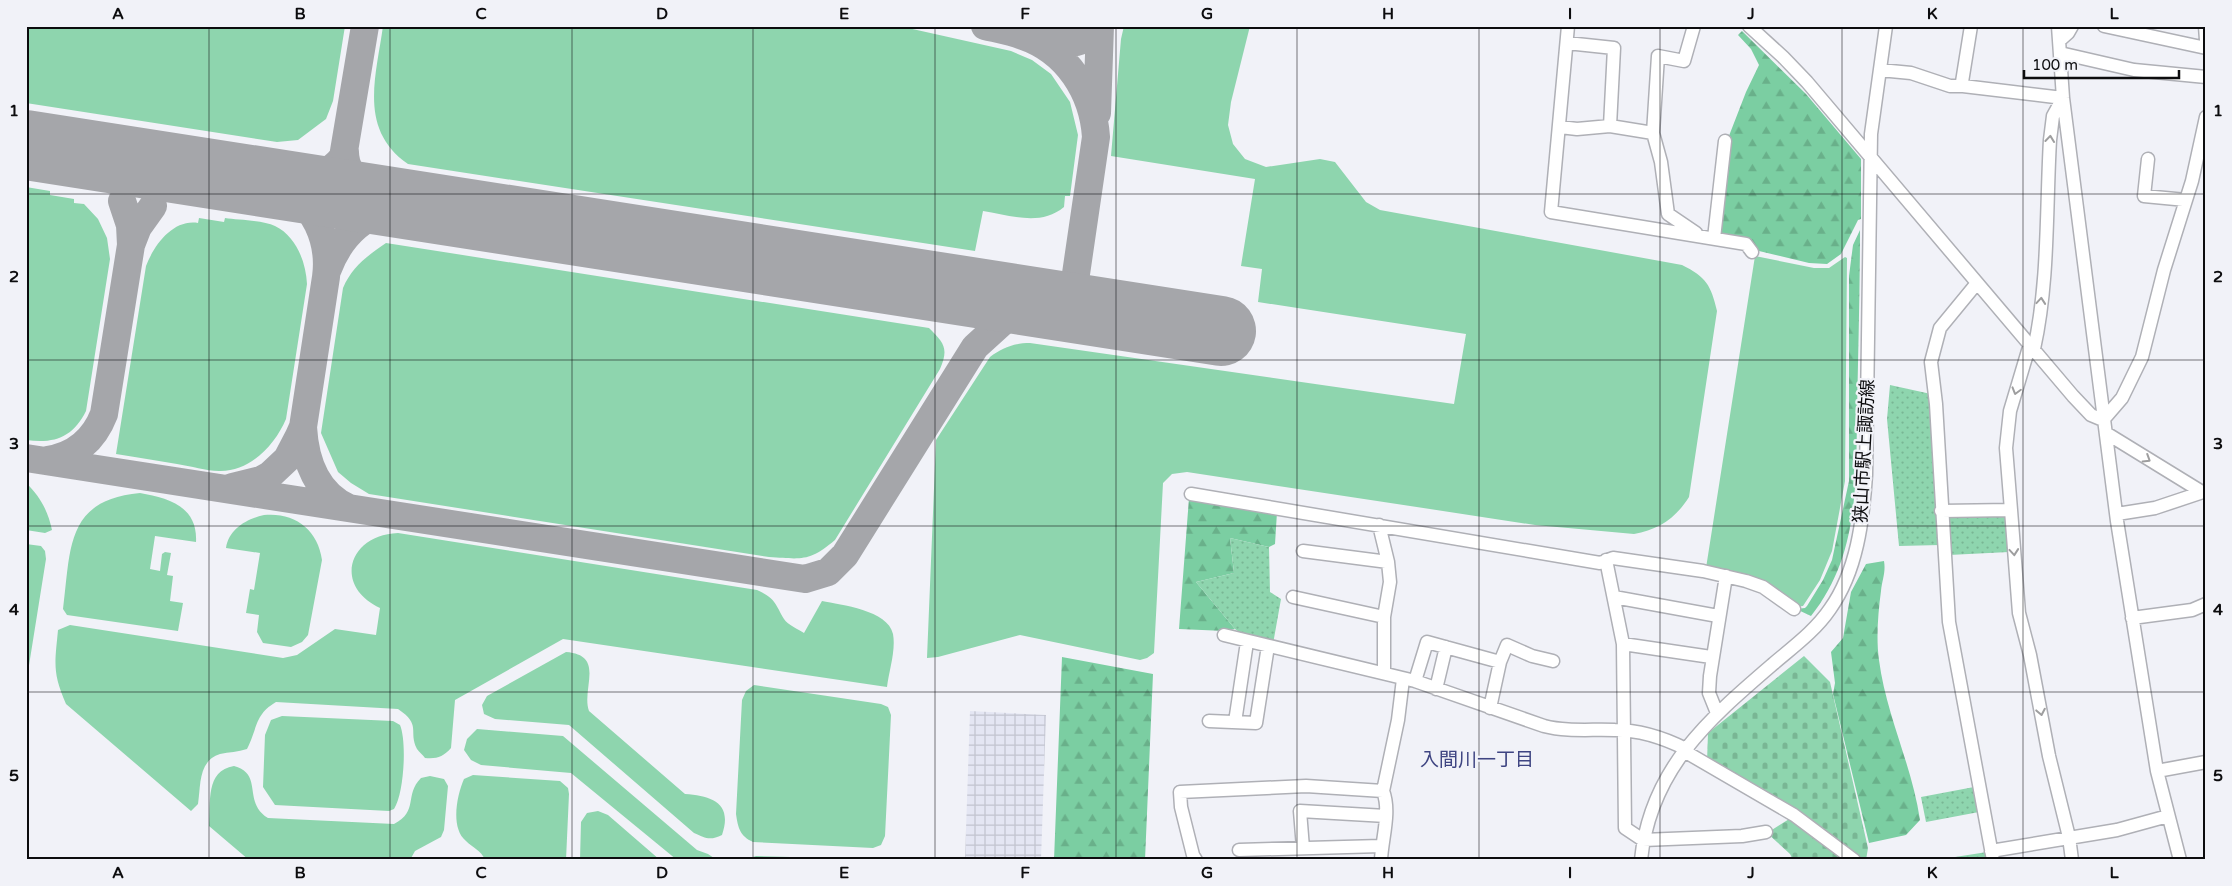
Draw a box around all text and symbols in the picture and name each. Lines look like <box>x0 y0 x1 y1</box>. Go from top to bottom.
text: A <box>112 4 124 24</box>
text: B <box>294 4 306 24</box>
text: C <box>475 4 487 24</box>
text: D <box>656 4 668 24</box>
text: E <box>839 4 849 24</box>
text: F <box>1020 4 1030 24</box>
text: G <box>1201 4 1213 24</box>
text: H <box>1382 4 1394 24</box>
text: I <box>1568 4 1572 24</box>
text: J <box>1746 4 1755 24</box>
text: K <box>1927 4 1938 24</box>
text: L <box>2109 4 2119 24</box>
scale bar <box>2024 48 2180 80</box>
text: 100 m <box>2032 56 2078 74</box>
text: 1 <box>9 101 19 121</box>
text: 1 <box>2213 101 2223 121</box>
one-way arrow <box>2044 135 2055 143</box>
text: 2 <box>9 267 19 287</box>
text: 2 <box>2213 267 2223 287</box>
one-way arrow <box>2036 297 2047 305</box>
street label: 狭山市駅上諏訪線 <box>1849 379 1879 523</box>
one-way arrow <box>2012 386 2022 395</box>
text: 3 <box>9 434 19 454</box>
text: 3 <box>2213 434 2223 454</box>
one-way arrow <box>2141 453 2151 462</box>
one-way arrow <box>2008 548 2019 556</box>
text: 4 <box>9 600 19 620</box>
text: 4 <box>2213 600 2223 620</box>
one-way arrow <box>2035 708 2045 716</box>
district label: 入間川一丁目 <box>1420 749 1534 771</box>
text: 5 <box>9 766 19 786</box>
text: 5 <box>2213 766 2223 786</box>
text: A <box>112 863 124 883</box>
text: B <box>294 863 306 883</box>
text: C <box>475 863 487 883</box>
text: D <box>656 863 668 883</box>
text: E <box>839 863 849 883</box>
text: F <box>1020 863 1030 883</box>
text: G <box>1201 863 1213 883</box>
text: H <box>1382 863 1394 883</box>
text: I <box>1568 863 1572 883</box>
text: J <box>1746 863 1755 883</box>
text: K <box>1927 863 1938 883</box>
text: L <box>2109 863 2119 883</box>

